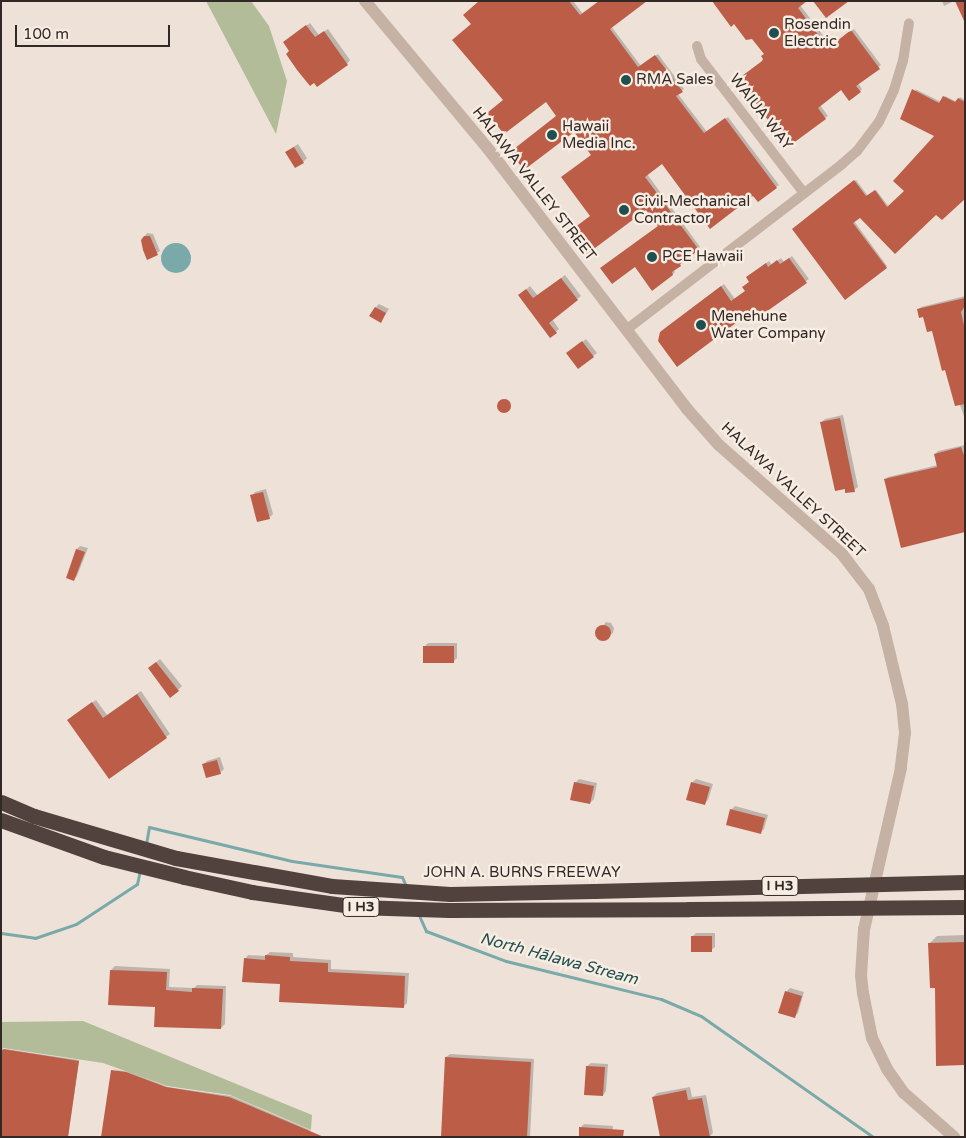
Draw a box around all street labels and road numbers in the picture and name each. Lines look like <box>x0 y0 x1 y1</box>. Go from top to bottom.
street label: WAIUA WAY <box>726 70 796 154</box>
street label: HALAWA VALLEY STREET <box>468 103 600 265</box>
street label: HALAWA VALLEY STREET <box>717 419 869 561</box>
street label: JOHN A. BURNS FREEWAY <box>423 864 621 882</box>
road number: I H3 <box>761 874 799 898</box>
road number: I H3 <box>342 896 380 919</box>

